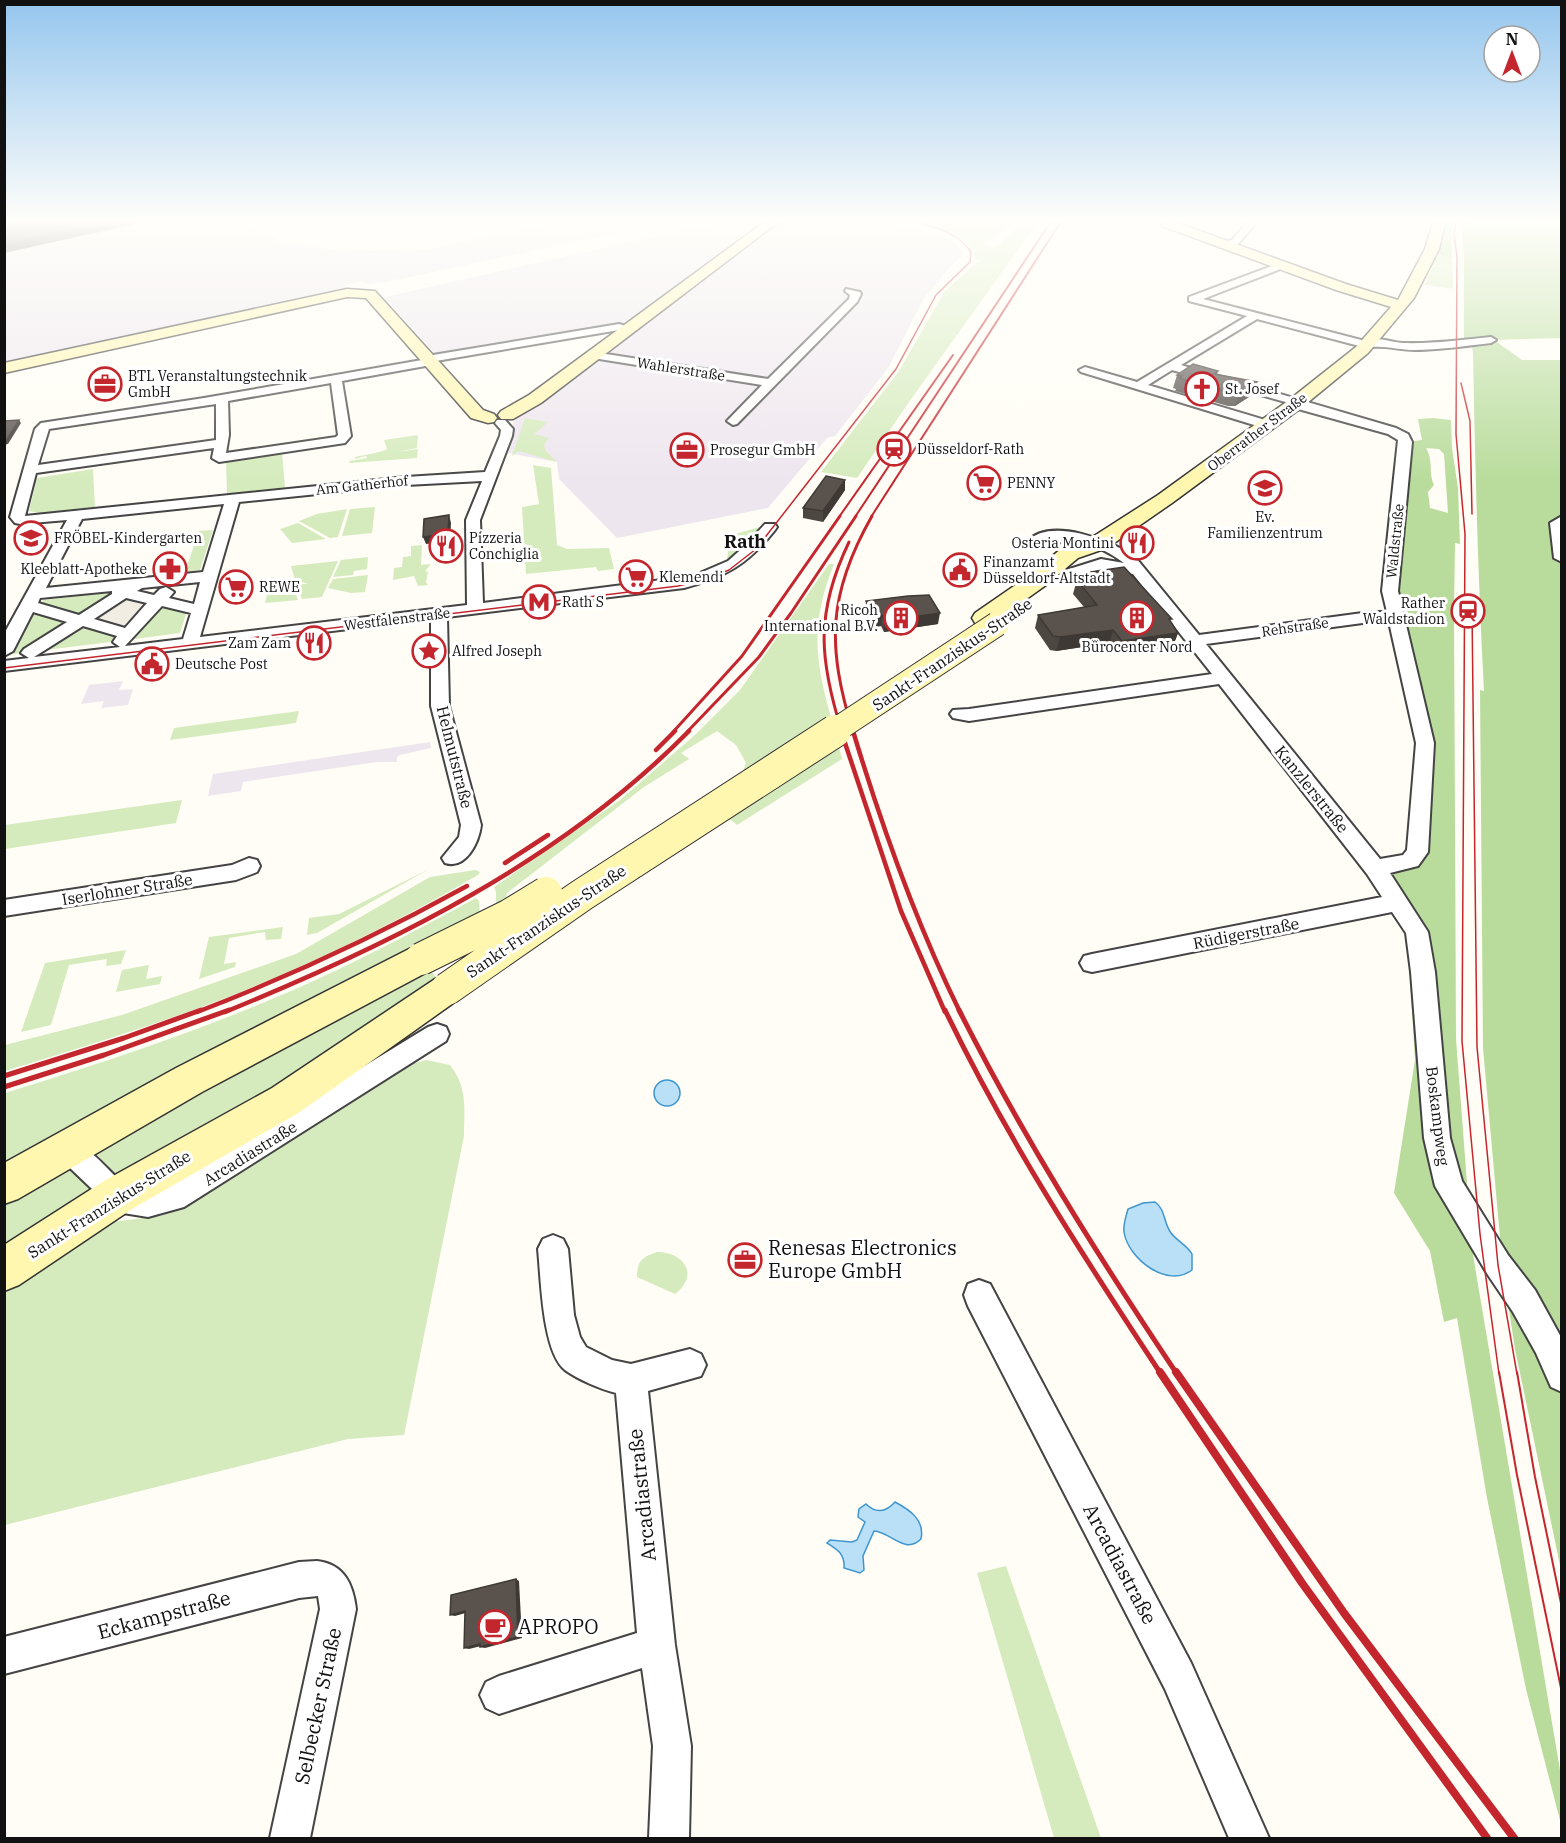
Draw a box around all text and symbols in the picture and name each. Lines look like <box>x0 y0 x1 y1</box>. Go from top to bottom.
north arrow <box>1482 24 1542 84</box>
text: N <box>1506 29 1518 49</box>
street label: Wahlerstraße <box>636 353 726 385</box>
office icon: BTL Veranstaltungstechnik GmbH <box>87 366 123 402</box>
place label: BTL Veranstaltungstechnik GmbH <box>128 367 308 401</box>
church icon: St. Josef <box>1184 371 1220 407</box>
place label: St. Josef <box>1225 380 1280 398</box>
street label: Oberrather Straße <box>1204 389 1310 475</box>
station icon: Düsseldorf-Rath <box>876 431 912 467</box>
office icon: Prosegur GmbH <box>669 432 705 468</box>
place label: Düsseldorf-Rath <box>917 440 1024 458</box>
place label: Prosegur GmbH <box>710 441 816 459</box>
supermarket icon: PENNY <box>966 465 1002 501</box>
school or university icon: Ev. Familienzentrum <box>1247 470 1283 506</box>
street label: Am Gatherhof <box>315 471 410 499</box>
place label: PENNY <box>1007 474 1056 492</box>
street label: Waldstraße <box>1382 503 1408 579</box>
place label: Ev. Familienzentrum <box>1207 508 1323 542</box>
school or university icon: FRÖBEL-Kindergarten <box>13 520 49 556</box>
restaurant icon: Osteria Montini <box>1119 525 1155 561</box>
restaurant icon: Pizzeria Conchiglia <box>428 528 464 564</box>
place label: FRÖBEL-Kindergarten <box>54 529 202 547</box>
place label: Pizzeria Conchiglia <box>469 529 539 563</box>
district label: Rath <box>724 530 766 553</box>
place label: Osteria Montini <box>1012 534 1114 552</box>
pharmacy icon: Kleeblatt-Apotheke <box>152 551 188 587</box>
public building icon: Finanzamt Düsseldorf-Altstadt <box>942 552 978 588</box>
place label: Finanzamt Düsseldorf-Altstadt <box>983 553 1111 587</box>
supermarket icon: Klemendi <box>618 559 654 595</box>
place label: Kleeblatt-Apotheke <box>20 560 147 578</box>
place label: Klemendi <box>659 568 723 586</box>
supermarket icon: REWE <box>218 569 254 605</box>
place label: REWE <box>259 578 300 596</box>
metro station icon: Rath S <box>521 584 557 620</box>
place label: Rath S <box>562 593 604 611</box>
street label: Sankt-Franziskus-Straße <box>868 593 1036 715</box>
station icon: Rather Waldstadion <box>1450 593 1486 629</box>
place label: Rather Waldstadion <box>1363 594 1446 628</box>
building icon: Ricoh International B.V. <box>883 600 919 636</box>
building icon: Bürocenter Nord <box>1119 600 1155 636</box>
place label: Ricoh International B.V. <box>764 601 878 635</box>
street label: Westfalenstraße <box>343 604 451 634</box>
street label: Rehstraße <box>1260 613 1330 641</box>
restaurant icon: Zam Zam <box>296 625 332 661</box>
place icon: Alfred Joseph <box>411 633 447 669</box>
place label: Zam Zam <box>228 634 291 652</box>
place label: Bürocenter Nord <box>1081 638 1193 656</box>
place label: Alfred Joseph <box>452 642 542 660</box>
public building icon: Deutsche Post <box>134 646 170 682</box>
place label: Deutsche Post <box>175 655 268 673</box>
street label: Helmutstraße <box>433 704 477 810</box>
street label: Kanzlerstraße <box>1271 741 1353 837</box>
street label: Sankt-Franziskus-Straße <box>462 860 630 982</box>
street label: Iserlohner Straße <box>60 869 194 909</box>
street label: Rüdigerstraße <box>1191 913 1301 953</box>
street label: Boskampweg <box>1422 1065 1454 1167</box>
street label: Arcadiastraße <box>200 1116 300 1190</box>
street label: Sankt-Franziskus-Straße <box>24 1146 194 1262</box>
place label: Renesas Electronics Europe GmbH <box>768 1234 957 1284</box>
office icon: Renesas Electronics Europe GmbH <box>727 1242 763 1278</box>
street label: Arcadiastraße <box>621 1427 662 1563</box>
street label: Arcadiastraße <box>1077 1499 1164 1629</box>
street label: Eckampstraße <box>94 1584 233 1645</box>
cafe icon: APROPO <box>477 1609 513 1645</box>
place label: APROPO <box>518 1613 599 1640</box>
street label: Selbecker Straße <box>288 1625 347 1787</box>

